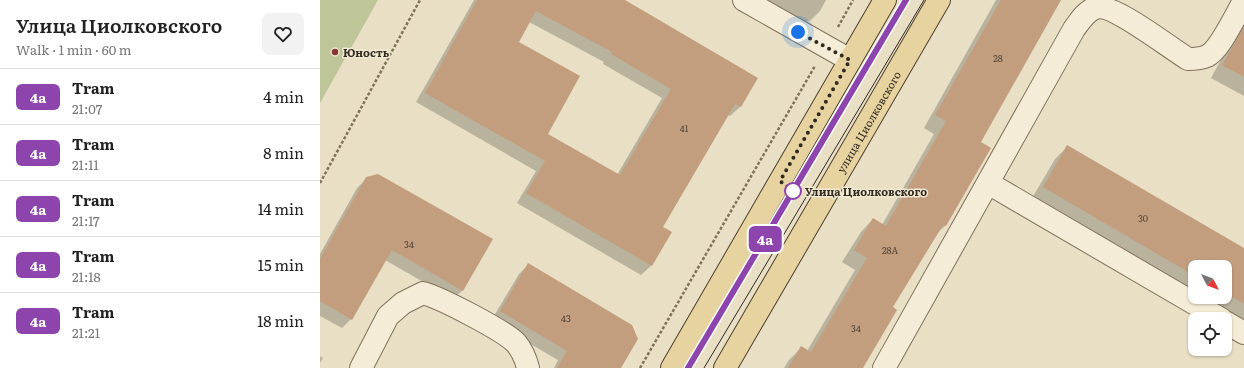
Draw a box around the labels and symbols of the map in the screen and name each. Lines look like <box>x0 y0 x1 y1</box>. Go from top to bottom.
your location <box>788 22 808 42</box>
place label: Юность <box>343 44 390 60</box>
marker: Юность <box>330 47 340 57</box>
house number: 28 <box>993 51 1003 65</box>
street label: улица Циолковского <box>832 68 904 176</box>
house number: 41 <box>680 121 689 135</box>
marker: Улица Циолковского <box>784 182 802 200</box>
place label: Улица Циолковского <box>805 183 927 199</box>
house number: 30 <box>1138 211 1148 225</box>
line badge: 4а <box>747 226 783 252</box>
house number: 34 <box>404 237 414 251</box>
house number: 28А <box>882 243 898 257</box>
north arrow <box>1188 260 1232 304</box>
house number: 43 <box>561 311 571 325</box>
house number: 34 <box>851 321 861 335</box>

